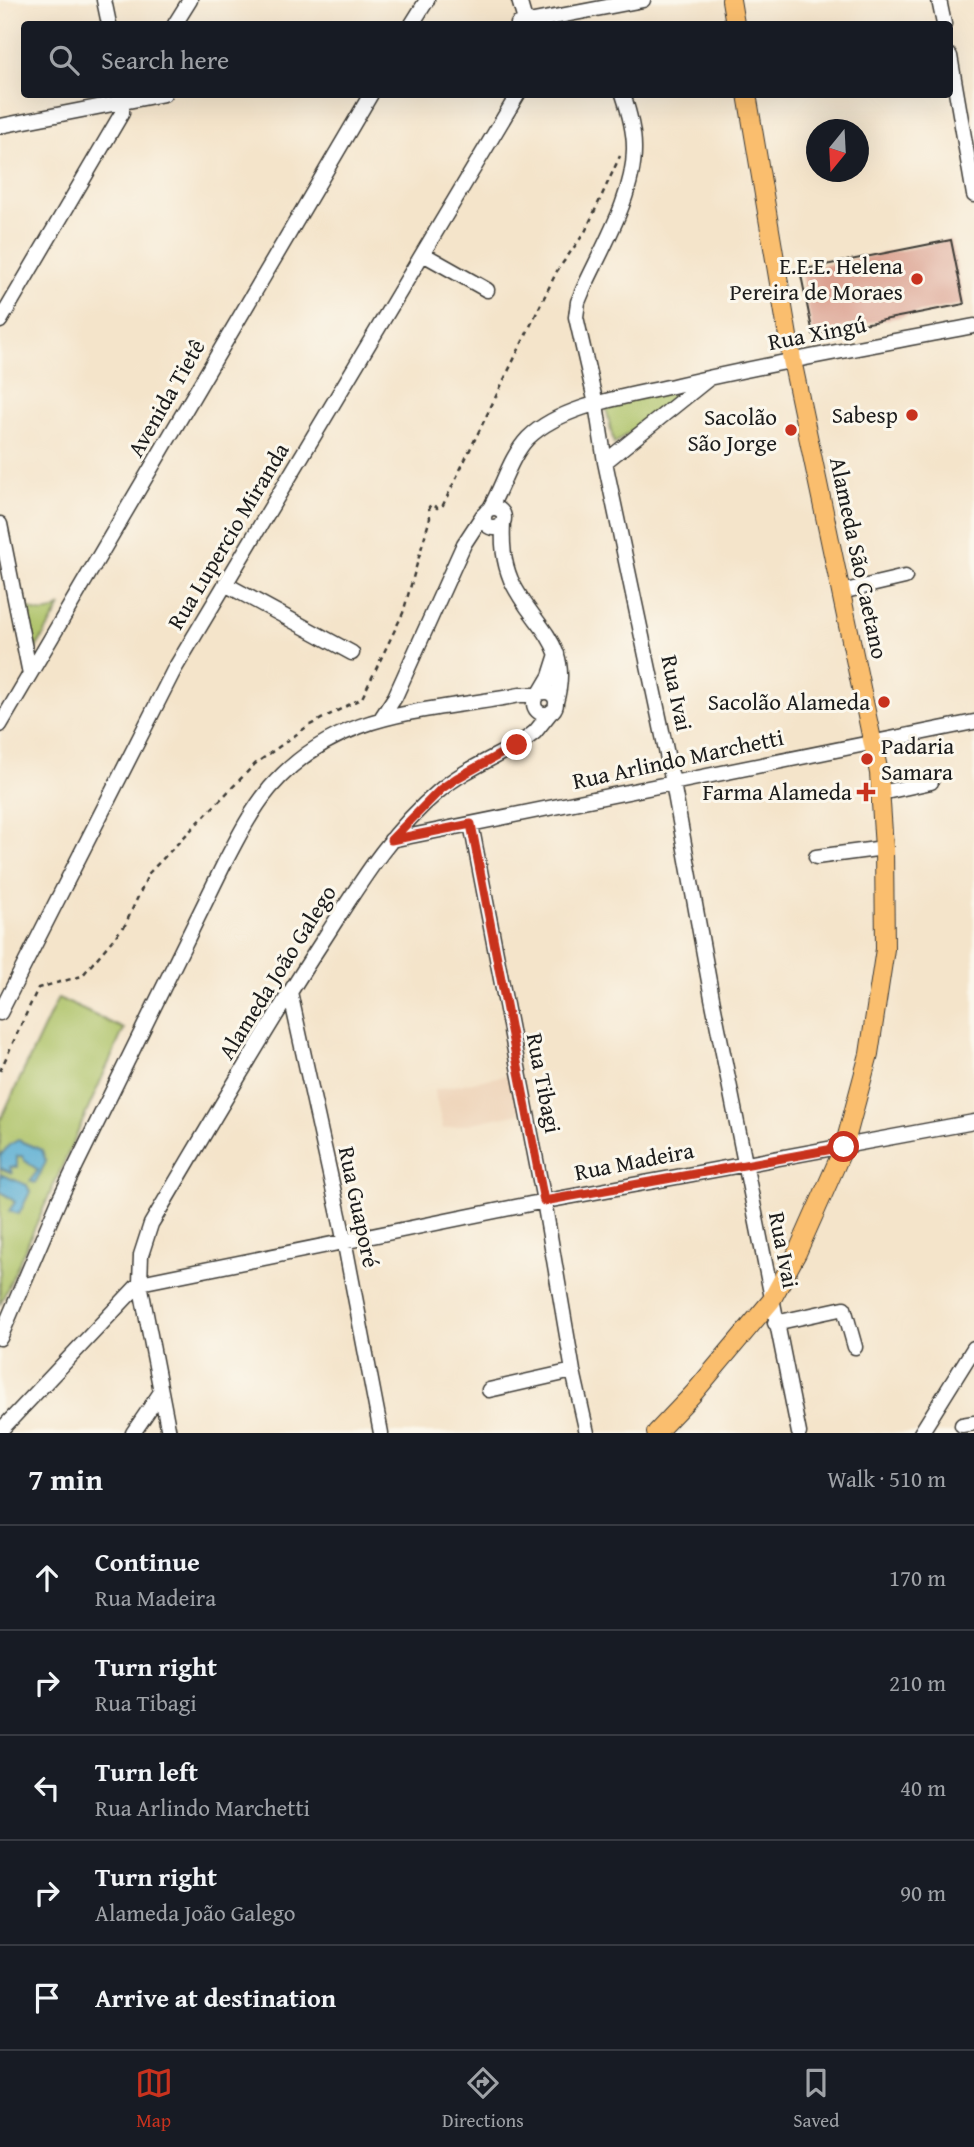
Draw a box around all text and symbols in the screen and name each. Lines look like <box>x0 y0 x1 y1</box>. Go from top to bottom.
search box <box>21 21 953 98</box>
text: Search here <box>101 40 229 79</box>
icon: search <box>45 41 83 79</box>
north arrow <box>806 119 869 182</box>
place label: E.E.E. Helena Pereira de Moraes <box>730 249 903 308</box>
marker: E.E.E. Helena Pereira de Moraes <box>909 271 925 287</box>
street label: Rua Xingú <box>765 307 869 358</box>
street label: Avenida Tietê <box>118 333 213 463</box>
place label: Sabesp <box>832 398 898 431</box>
place label: Sacolão São Jorge <box>687 400 777 459</box>
marker: Sabesp <box>904 407 920 423</box>
marker: Sacolão São Jorge <box>783 422 799 438</box>
street label: Rua Lupercio Miranda <box>159 436 297 635</box>
street label: Alameda São Caetano <box>822 454 897 662</box>
street label: Rua Ivai <box>653 652 702 734</box>
place label: Sacolão Alameda <box>708 685 870 718</box>
marker: Sacolão Alameda <box>876 694 892 710</box>
street label: Rua Arlindo Marchetti <box>569 720 787 797</box>
route end <box>501 729 532 760</box>
place label: Padaria Samara <box>881 729 954 788</box>
marker: Padaria Samara <box>859 751 875 767</box>
place label: Farma Alameda <box>703 775 852 808</box>
marker: Farma Alameda <box>858 784 874 800</box>
street label: Alameda João Galego <box>209 878 344 1066</box>
street label: Rua Tibagi <box>519 1030 570 1136</box>
route start <box>828 1131 859 1162</box>
street label: Rua Madeira <box>571 1133 697 1188</box>
street label: Rua Guaporé <box>331 1143 388 1270</box>
street label: Rua Ivai <box>761 1209 808 1291</box>
text: 7 min <box>28 1457 103 1501</box>
text: Walk · 510 m <box>827 1462 946 1495</box>
text: Continue <box>95 1542 200 1581</box>
icon: ahead <box>28 1559 66 1597</box>
text: 170 m <box>889 1561 946 1594</box>
text: Rua Madeira <box>95 1581 216 1614</box>
text: Turn right <box>95 1647 217 1686</box>
icon: right <box>28 1664 66 1702</box>
text: 210 m <box>889 1666 946 1699</box>
text: Rua Tibagi <box>95 1686 197 1719</box>
text: Turn left <box>95 1752 198 1791</box>
icon: left <box>28 1769 66 1807</box>
text: 40 m <box>900 1771 946 1804</box>
text: Rua Arlindo Marchetti <box>95 1791 310 1824</box>
text: Turn right <box>95 1857 217 1896</box>
icon: right <box>28 1874 66 1912</box>
text: 90 m <box>900 1876 946 1909</box>
text: Alameda João Galego <box>95 1896 296 1929</box>
text: Arrive at destination <box>95 1978 336 2017</box>
icon: arrive <box>28 1979 66 2017</box>
tab: Map <box>135 2064 173 2134</box>
tab: Directions <box>442 2064 524 2134</box>
tab: Saved <box>793 2064 839 2134</box>

